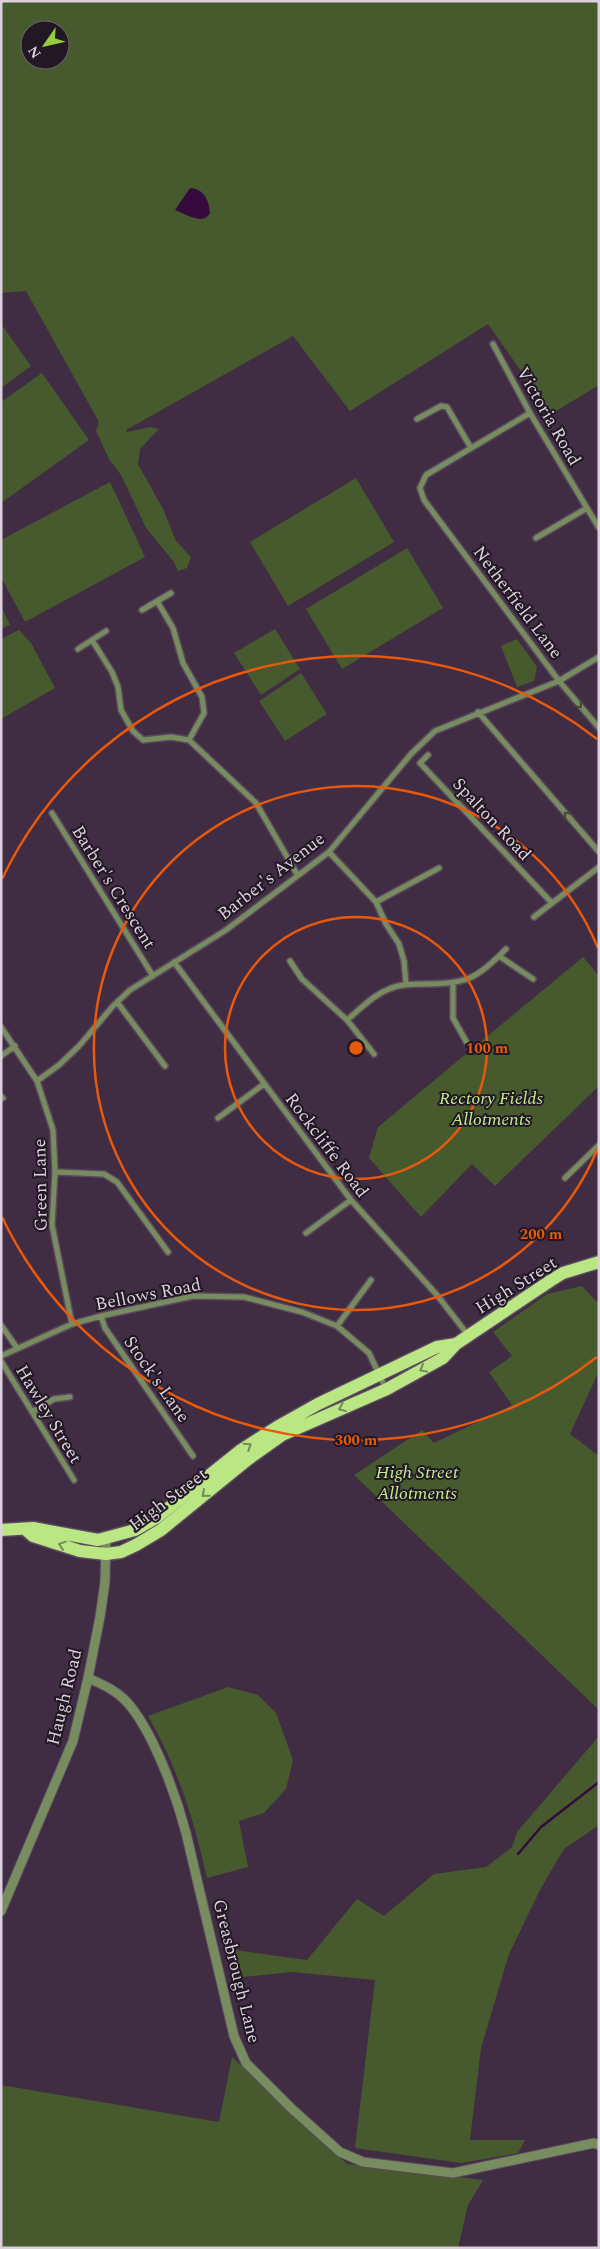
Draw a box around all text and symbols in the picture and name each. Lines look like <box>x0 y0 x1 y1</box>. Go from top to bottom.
north arrow <box>20 20 70 70</box>
text: N <box>23 41 47 63</box>
street label: Victoria Road <box>509 362 588 471</box>
street label: Netherfield Lane <box>466 540 569 665</box>
one-way arrow <box>573 699 582 708</box>
street label: Spalton Road <box>446 772 537 867</box>
one-way arrow <box>564 812 573 821</box>
street label: Barber's Crescent <box>65 820 163 954</box>
street label: Barber's Avenue <box>212 826 331 927</box>
text: 100 m <box>466 1037 509 1060</box>
centre of rings <box>347 1039 365 1057</box>
park label: Rectory Fields Allotments <box>439 1085 544 1133</box>
street label: Rockcliffe Road <box>278 1087 375 1204</box>
street label: Green Lane <box>26 1138 55 1232</box>
text: 200 m <box>520 1223 563 1246</box>
street label: High Street <box>470 1250 562 1321</box>
street label: Bellows Road <box>93 1271 203 1318</box>
street label: Stock's Lane <box>117 1330 197 1428</box>
street label: Hawley Street <box>8 1360 89 1469</box>
one-way arrow <box>419 1363 428 1373</box>
one-way arrow <box>338 1402 347 1413</box>
text: 300 m <box>335 1429 378 1452</box>
one-way arrow <box>242 1442 251 1452</box>
park label: High Street Allotments <box>376 1459 459 1507</box>
street label: High Street <box>123 1461 213 1538</box>
one-way arrow <box>202 1488 211 1497</box>
one-way arrow <box>59 1541 67 1551</box>
street label: Haugh Road <box>39 1646 90 1748</box>
street label: Greasbrough Lane <box>206 1896 267 2046</box>

